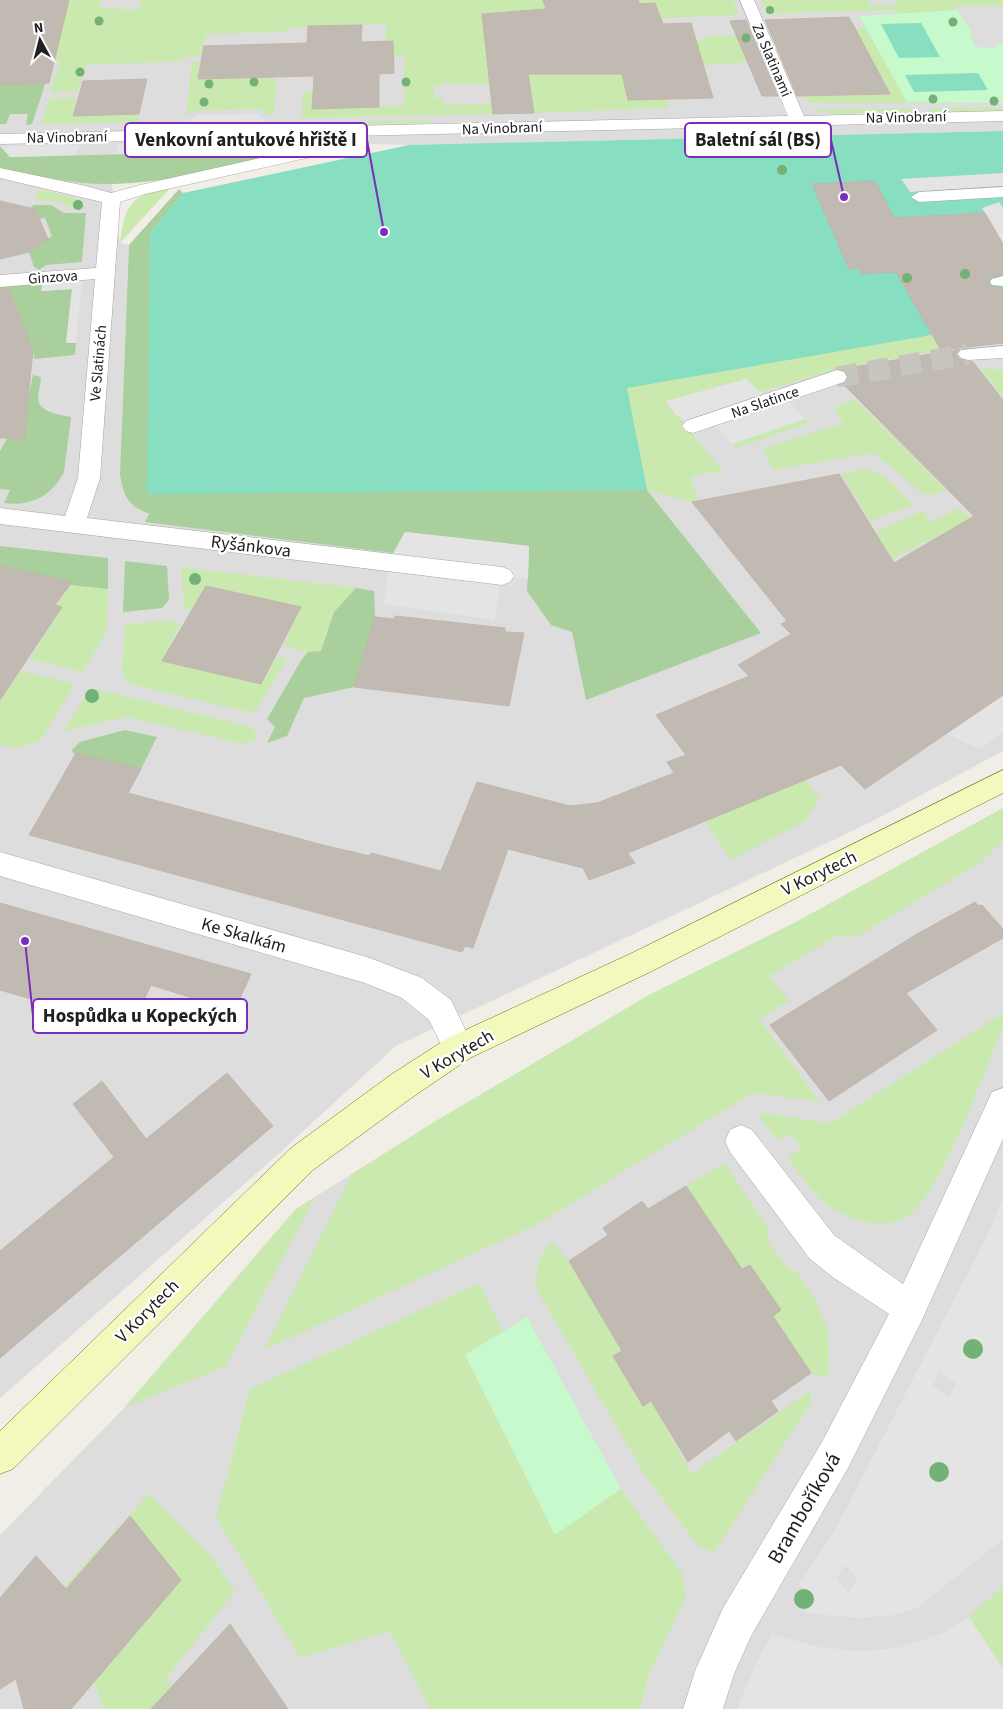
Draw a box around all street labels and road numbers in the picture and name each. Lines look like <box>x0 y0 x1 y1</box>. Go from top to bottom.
street label: Za Slatinami <box>747 20 796 100</box>
street label: Na Vinobraní <box>866 106 948 129</box>
street label: Na Vinobraní <box>461 117 544 140</box>
street label: Na Vinobraní <box>27 126 109 149</box>
street label: Ginzova <box>28 265 79 290</box>
street label: Ve Slatinách <box>85 324 112 402</box>
street label: Na Slatince <box>728 381 802 424</box>
street label: Ryšánkova <box>209 529 292 564</box>
street label: V Korytech <box>777 845 861 902</box>
street label: Ke Skalkám <box>198 911 289 960</box>
street label: V Korytech <box>416 1023 498 1085</box>
street label: V Korytech <box>110 1274 185 1349</box>
street label: Bramboříková <box>760 1447 848 1569</box>

